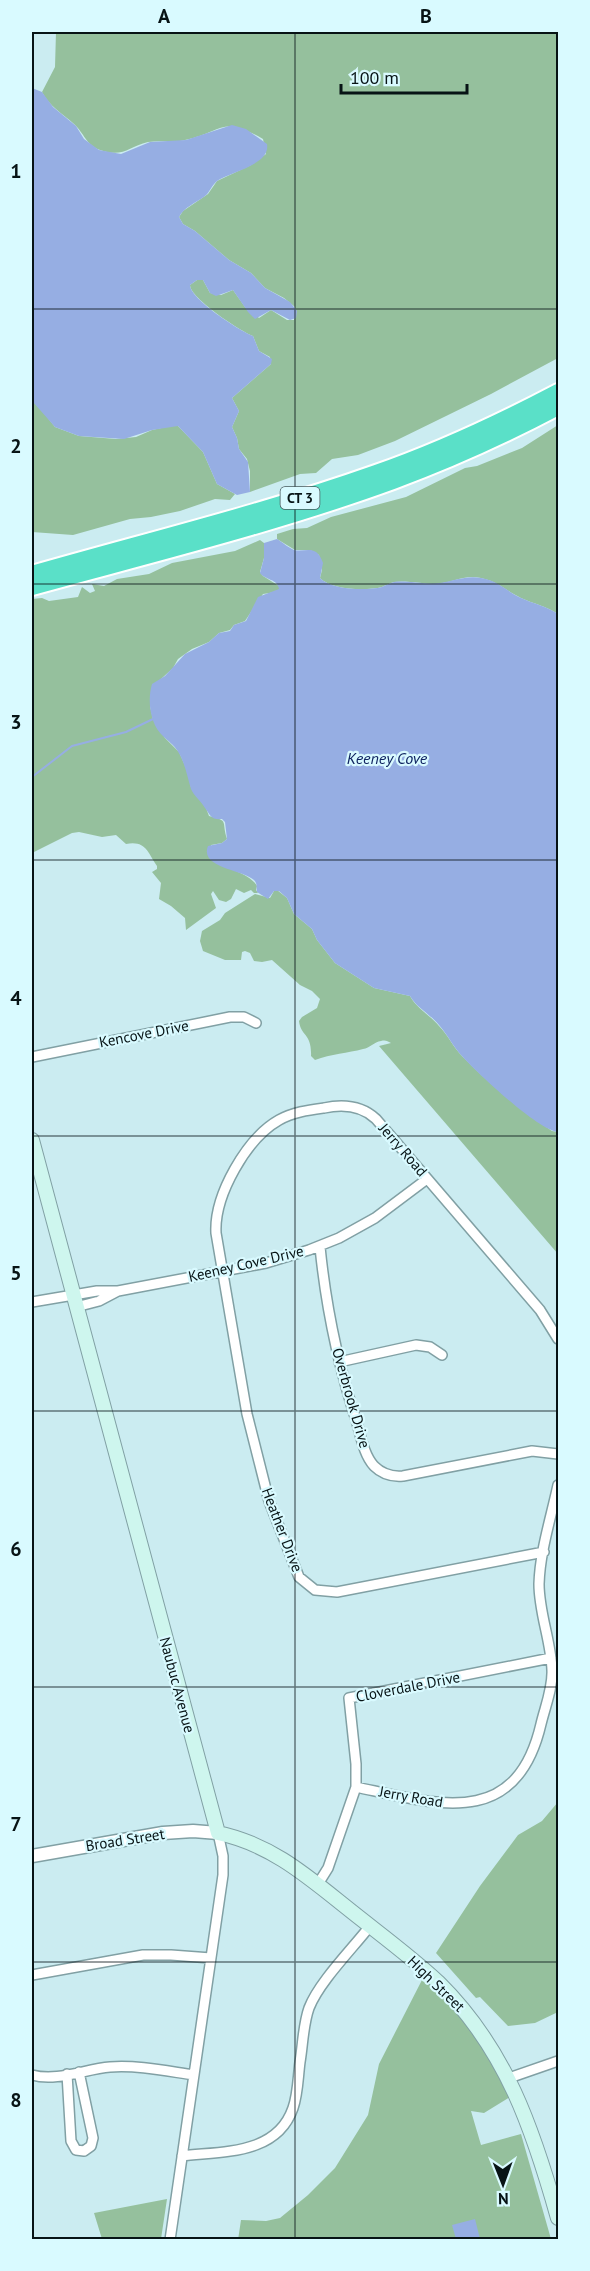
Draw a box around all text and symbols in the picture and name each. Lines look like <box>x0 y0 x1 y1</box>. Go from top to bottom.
text: A <box>158 3 171 29</box>
text: B <box>420 3 432 29</box>
scale bar <box>341 57 467 95</box>
text: 100 m <box>350 66 399 89</box>
text: 1 <box>10 158 22 184</box>
text: 2 <box>10 433 22 459</box>
road number: CT 3 <box>280 487 320 509</box>
text: 3 <box>10 709 22 735</box>
water label: Keeney Cove <box>347 748 428 768</box>
text: 4 <box>10 985 22 1011</box>
street label: Kencove Drive <box>98 1016 190 1052</box>
street label: Jerry Road <box>374 1118 432 1180</box>
street label: Keeney Cove Drive <box>186 1241 305 1286</box>
text: 5 <box>10 1260 22 1286</box>
street label: Overbrook Drive <box>328 1346 375 1450</box>
street label: Heather Drive <box>258 1485 307 1575</box>
text: 6 <box>10 1536 22 1562</box>
street label: Naubuc Avenue <box>156 1635 199 1735</box>
street label: Cloverdale Drive <box>354 1667 462 1706</box>
street label: Jerry Road <box>377 1781 444 1811</box>
text: 7 <box>10 1811 22 1837</box>
street label: Broad Street <box>84 1824 166 1855</box>
street label: High Street <box>404 1952 469 2016</box>
text: 8 <box>10 2087 22 2113</box>
north arrow <box>473 2154 533 2214</box>
text: N <box>498 2189 509 2209</box>

